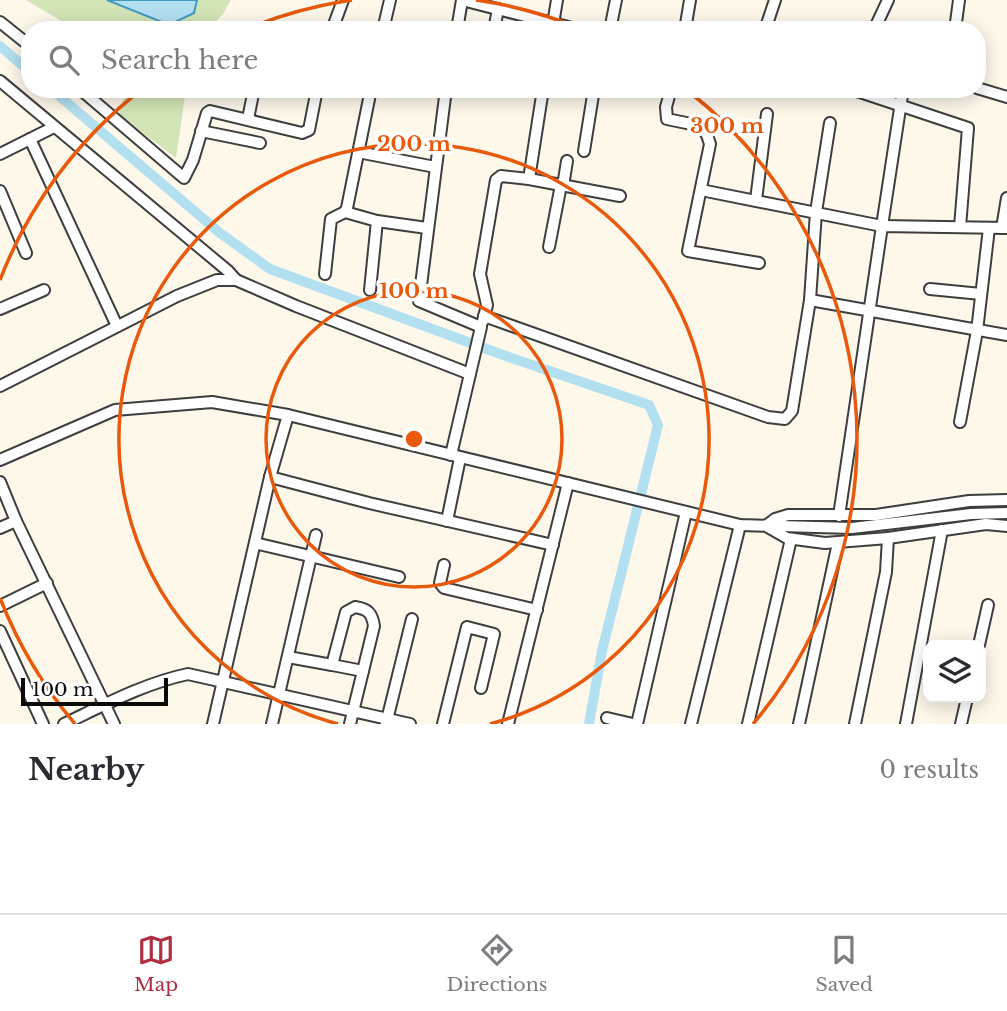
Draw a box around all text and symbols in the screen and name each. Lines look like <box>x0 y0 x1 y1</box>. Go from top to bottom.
search box <box>21 21 986 98</box>
icon: search <box>45 41 83 79</box>
text: Search here <box>101 44 258 76</box>
text: 300 m <box>690 113 764 139</box>
text: 200 m <box>377 131 451 157</box>
text: 100 m <box>379 278 449 304</box>
centre of rings <box>402 427 426 451</box>
map controls <box>923 640 986 703</box>
button: layers <box>923 640 986 703</box>
scale bar <box>21 675 168 707</box>
text: 100 m <box>32 678 93 701</box>
text: Nearby <box>28 751 144 788</box>
text: 0 results <box>880 756 979 784</box>
tab: Map <box>134 931 178 996</box>
tab: Directions <box>446 931 547 996</box>
tab: Saved <box>816 931 873 996</box>

